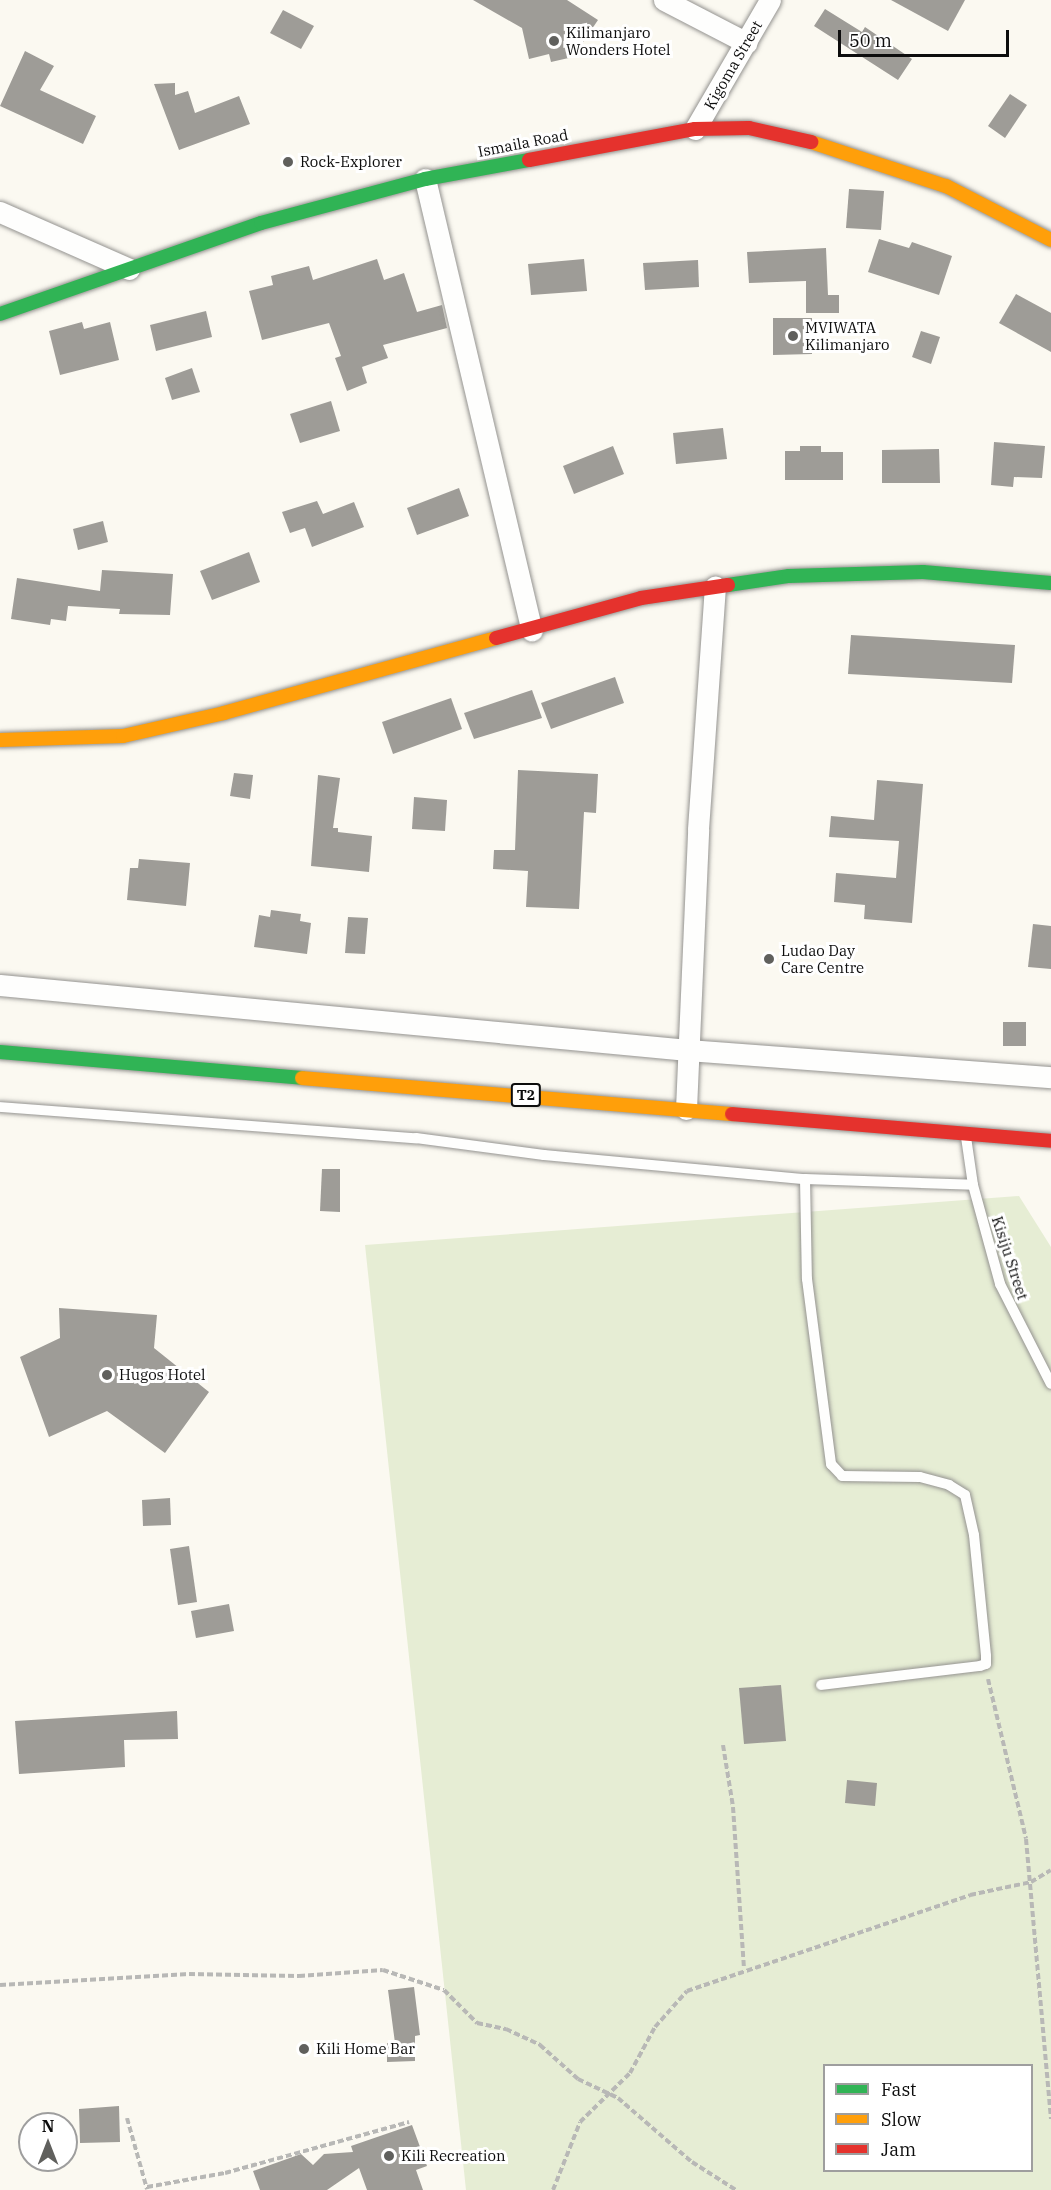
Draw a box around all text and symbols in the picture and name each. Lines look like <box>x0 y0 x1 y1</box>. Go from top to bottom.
street label: Kigoma Street <box>700 17 766 113</box>
scale bar <box>841 18 1012 56</box>
place label: Kilimanjaro Wonders Hotel <box>566 23 671 58</box>
text: 50 m <box>849 29 892 52</box>
marker: Kilimanjaro Wonders Hotel <box>547 34 561 48</box>
street label: Ismaila Road <box>476 125 570 161</box>
place label: Rock-Explorer <box>300 153 402 171</box>
marker: Rock-Explorer <box>281 155 295 169</box>
place label: MVIWATA Kilimanjaro <box>805 318 889 353</box>
marker: MVIWATA Kilimanjaro <box>786 329 800 343</box>
place label: Ludao Day Care Centre <box>781 941 864 976</box>
marker: Ludao Day Care Centre <box>762 952 776 966</box>
road number: T2 <box>510 1084 542 1106</box>
street label: Kisiju Street <box>988 1214 1032 1302</box>
place label: Hugos Hotel <box>119 1366 206 1384</box>
marker: Hugos Hotel <box>100 1368 114 1382</box>
place label: Kili Home Bar <box>316 2040 415 2058</box>
marker: Kili Home Bar <box>297 2042 311 2056</box>
legend <box>823 2064 1033 2172</box>
text: Fast <box>881 2078 916 2101</box>
text: Slow <box>881 2108 921 2131</box>
north arrow <box>18 2112 78 2172</box>
text: N <box>42 2116 54 2136</box>
text: Jam <box>881 2138 916 2161</box>
place label: Kili Recreation <box>401 2147 506 2165</box>
marker: Kili Recreation <box>382 2149 396 2163</box>

